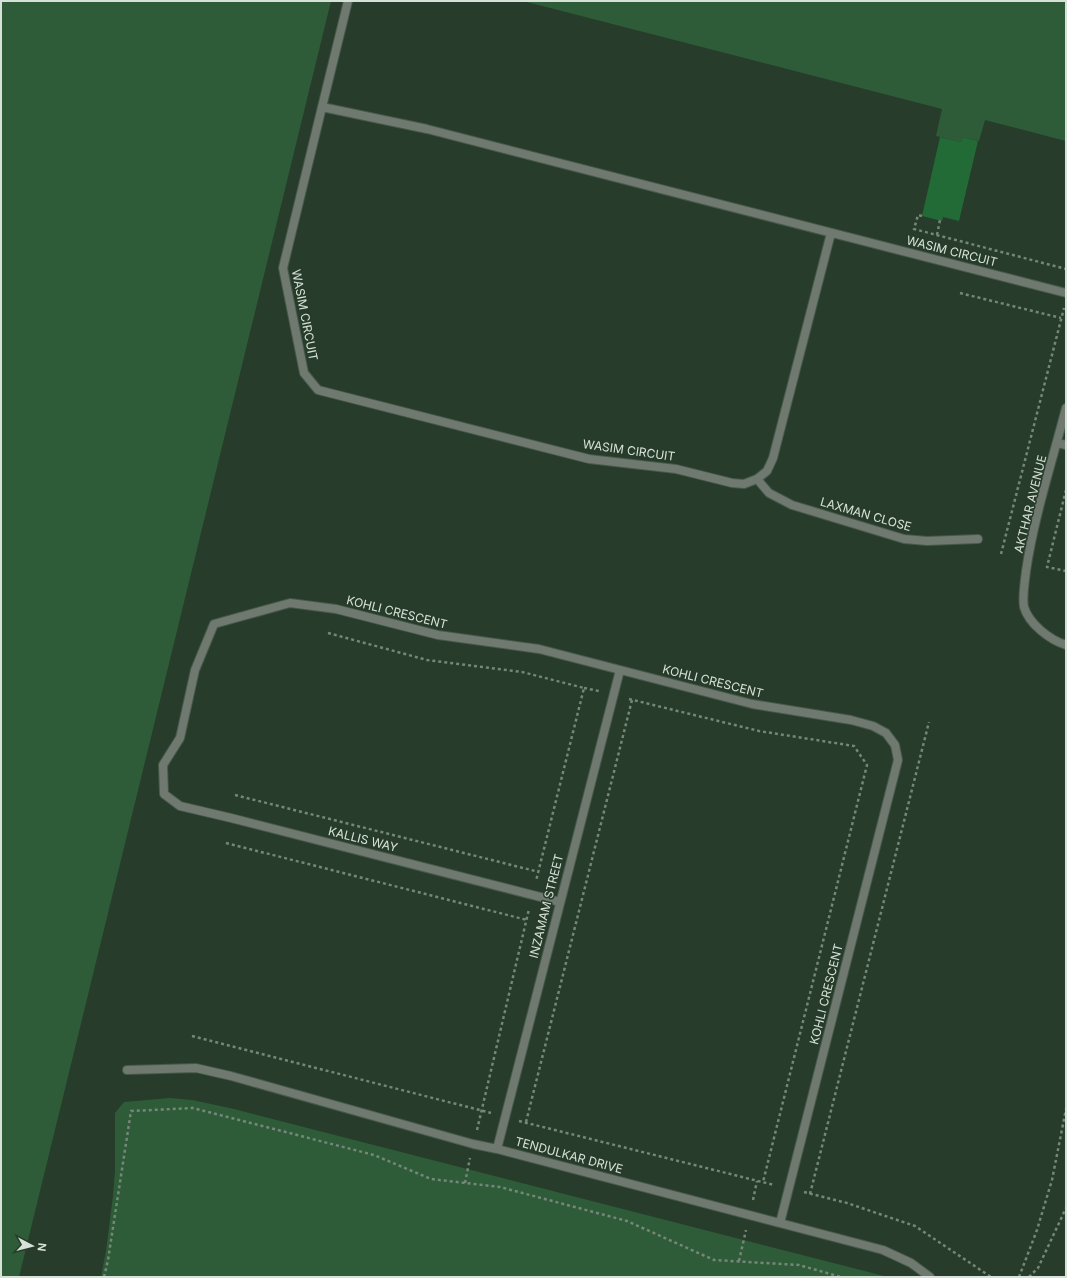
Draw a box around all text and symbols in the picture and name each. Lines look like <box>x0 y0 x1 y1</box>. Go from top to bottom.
street label: WASIM CIRCUIT <box>905 232 999 270</box>
street label: WASIM CIRCUIT <box>289 268 321 362</box>
street label: WASIM CIRCUIT <box>582 436 676 464</box>
street label: AKTHAR AVENUE <box>1011 453 1049 555</box>
street label: LAXMAN CLOSE <box>819 494 913 534</box>
street label: KOHLI CRESCENT <box>345 592 449 632</box>
street label: KOHLI CRESCENT <box>661 661 765 701</box>
street label: KALLIS WAY <box>327 823 399 855</box>
street label: INZAMAM STREET <box>526 852 566 960</box>
street label: KOHLI CRESCENT <box>806 942 846 1046</box>
street label: TENDULKAR DRIVE <box>513 1133 625 1177</box>
north arrow <box>12 1226 52 1266</box>
text: N <box>34 1242 49 1252</box>

